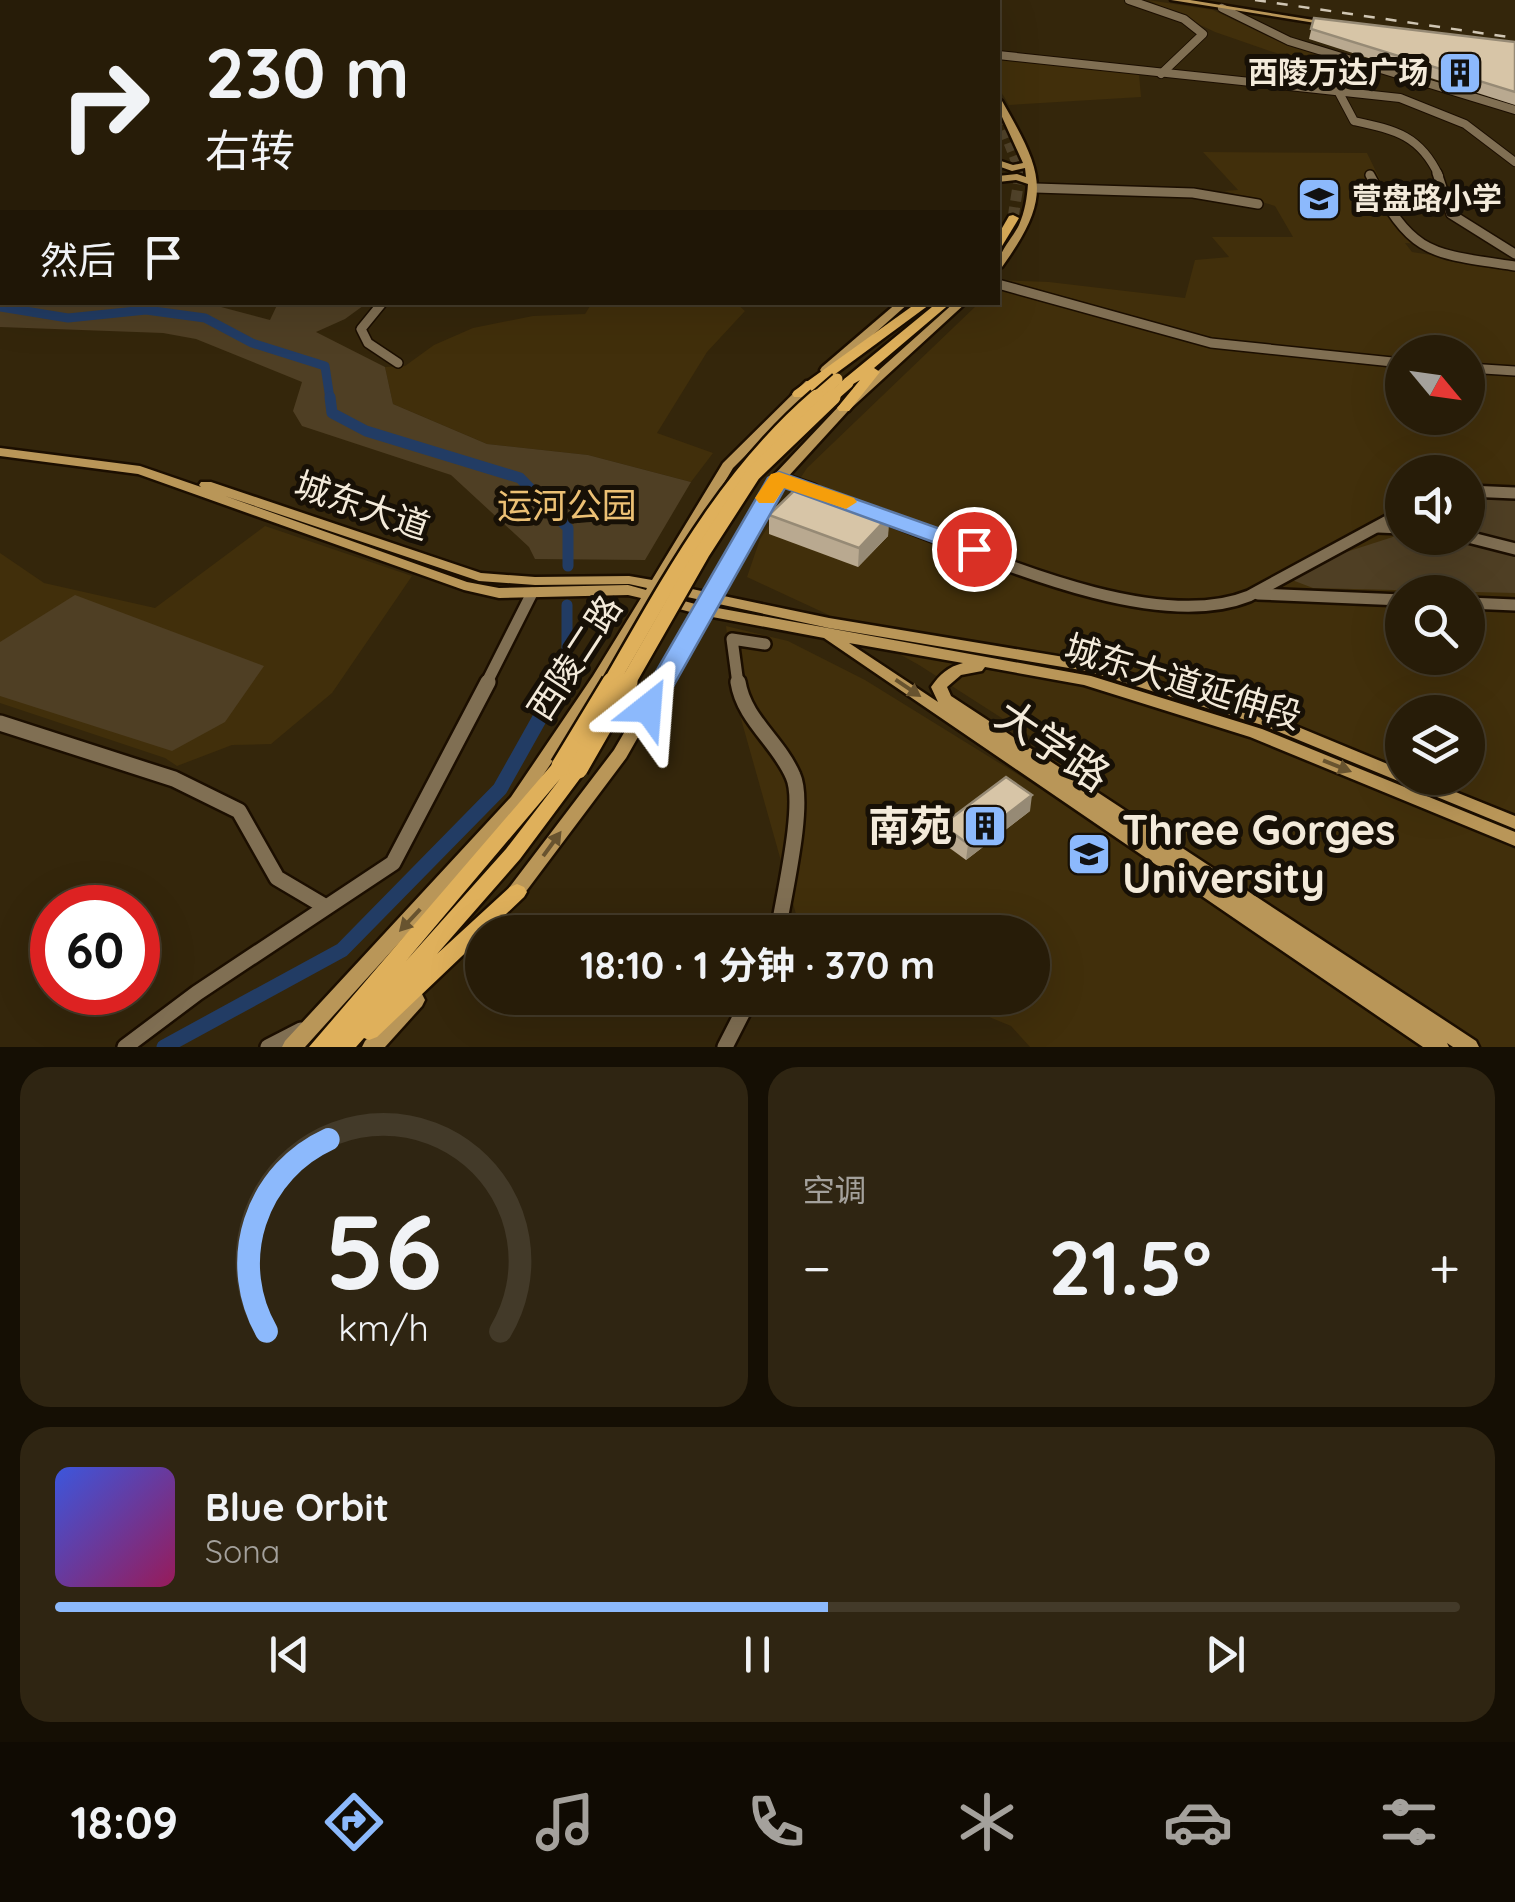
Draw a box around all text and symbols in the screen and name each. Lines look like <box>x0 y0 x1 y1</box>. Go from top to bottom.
text: 230 m <box>205 28 410 116</box>
icon: right <box>40 40 170 170</box>
building icon: 西陵万达广场 <box>1437 50 1483 96</box>
place label: 西陵万达广场 <box>1248 53 1428 91</box>
text: 右转 <box>205 122 295 178</box>
school or university icon: 营盘路小学 <box>1296 176 1342 222</box>
place label: 营盘路小学 <box>1352 179 1502 217</box>
icon: arrive <box>136 230 191 285</box>
text: 然后 <box>40 236 116 284</box>
north arrow <box>1385 335 1485 435</box>
map controls <box>1385 335 1485 795</box>
button: sound <box>1385 455 1485 555</box>
street label: 城东大道 <box>289 461 436 549</box>
park label: 运河公园 <box>497 483 637 527</box>
pin <box>932 507 1017 592</box>
icon: arrive <box>947 522 1002 577</box>
button: search <box>1385 575 1485 675</box>
street label: 西陵二路 <box>518 587 631 728</box>
street label: 城东大道延伸段 <box>1060 624 1307 738</box>
position arrow <box>596 656 700 760</box>
one-way arrow <box>895 678 922 697</box>
street label: 大学路 <box>986 687 1120 802</box>
button: layers <box>1385 695 1485 795</box>
one-way arrow <box>1323 759 1353 775</box>
place label: 南苑 <box>868 799 952 852</box>
building icon: 南苑 <box>962 803 1008 849</box>
place label: Three Gorges University <box>1122 803 1396 904</box>
one-way arrow <box>542 830 562 857</box>
school or university icon: Three Gorges University <box>1066 831 1112 877</box>
speed limit sign: 60 <box>30 885 160 1015</box>
one-way arrow <box>399 908 422 932</box>
text: 18:10 · 1 分钟 · 370 m <box>580 941 935 989</box>
text: 空调 <box>803 1170 867 1210</box>
text: 56 <box>325 1185 442 1315</box>
text: 21.5° <box>1048 1220 1212 1314</box>
text: − <box>803 1233 831 1302</box>
text: + <box>1429 1233 1460 1302</box>
text: km/h <box>338 1305 429 1350</box>
text: Blue Orbit <box>205 1483 389 1531</box>
text: Sona <box>205 1531 280 1571</box>
icon: previous <box>262 1627 317 1682</box>
icon: pause <box>730 1627 785 1682</box>
icon: next <box>1198 1627 1253 1682</box>
icon: directions <box>319 1787 389 1857</box>
icon: music <box>530 1787 600 1857</box>
icon: phone <box>741 1787 811 1857</box>
icon: climate <box>952 1787 1022 1857</box>
icon: car <box>1163 1787 1233 1857</box>
icon: filters <box>1374 1787 1444 1857</box>
text: 18:09 <box>71 1794 178 1850</box>

